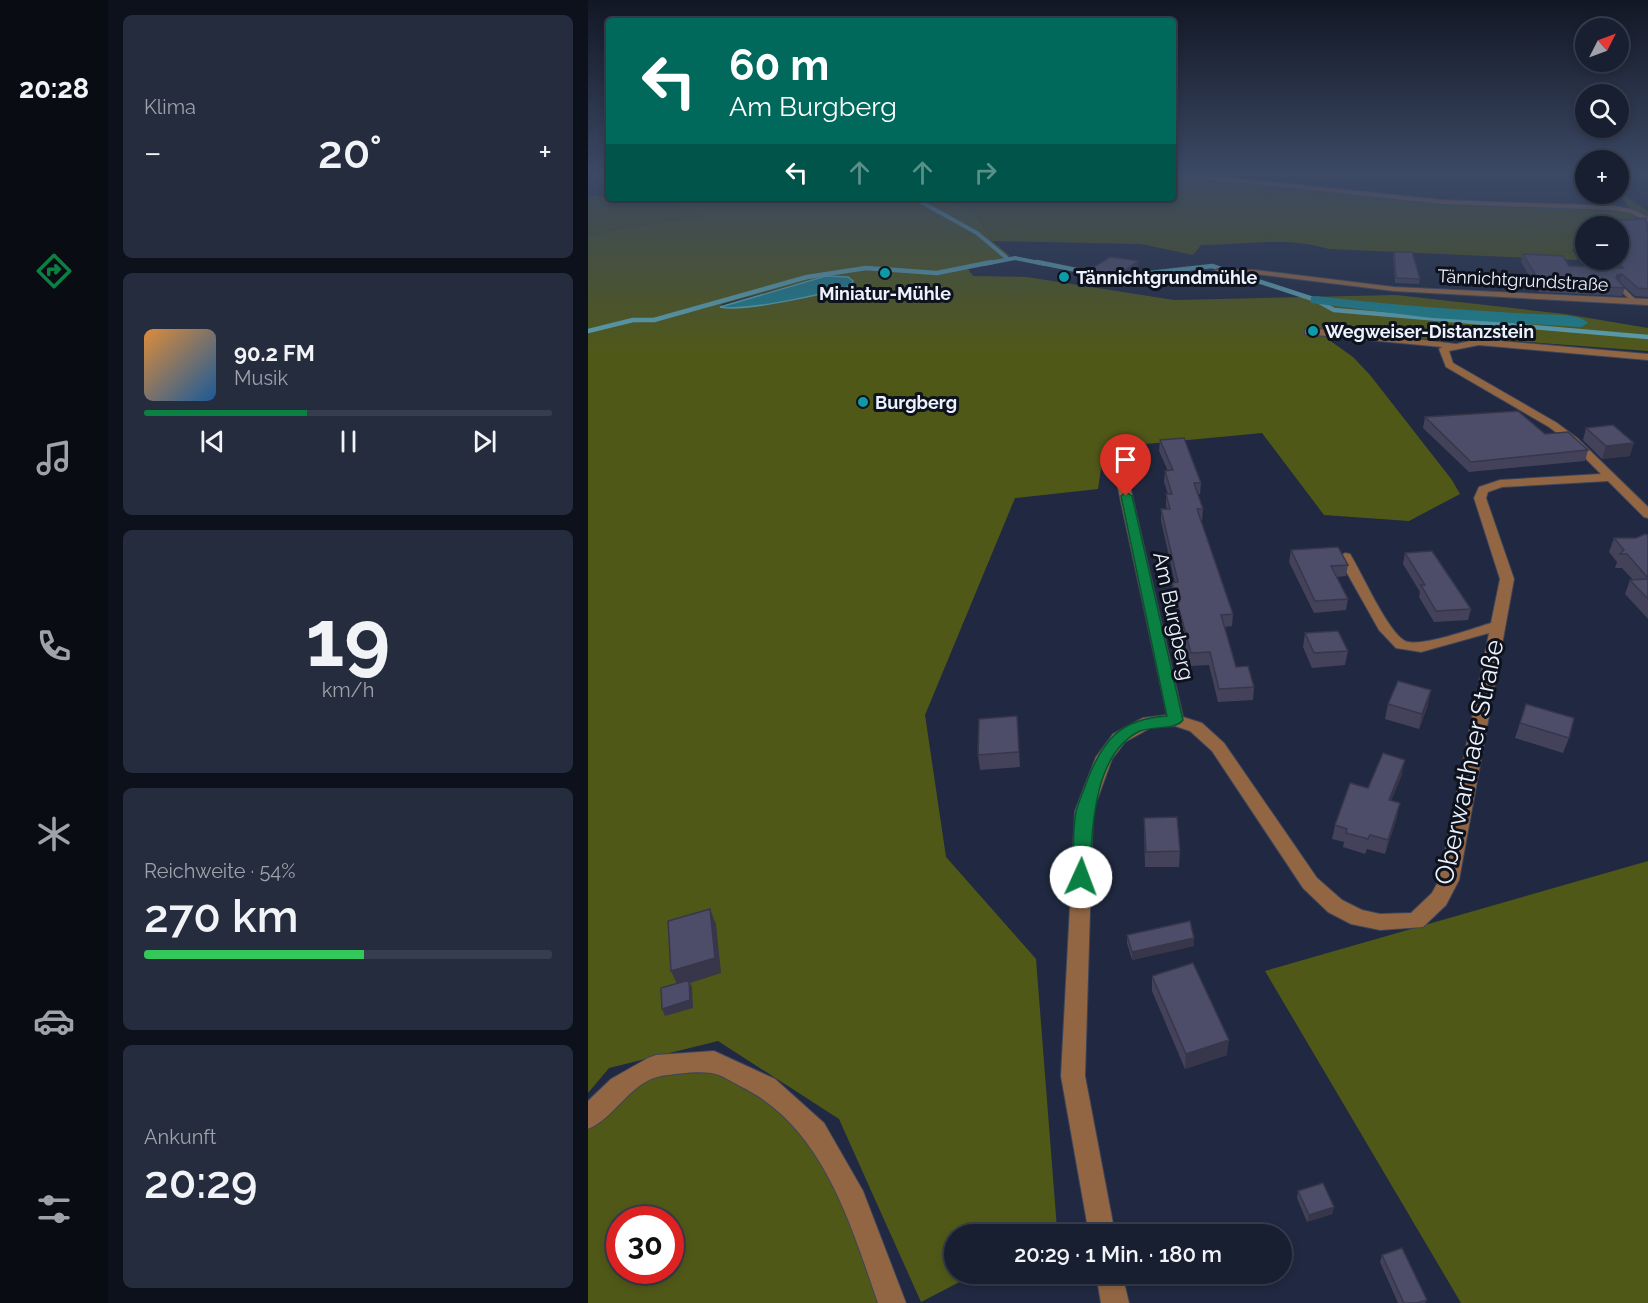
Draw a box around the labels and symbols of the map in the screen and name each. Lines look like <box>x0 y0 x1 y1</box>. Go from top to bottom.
north arrow <box>1575 18 1629 72</box>
street label: Tännichtgrundstraße <box>1437 265 1609 295</box>
marker: Miniatur-Mühle <box>878 266 892 280</box>
place label: Tännichtgrundmühle <box>1076 267 1258 288</box>
marker: Tännichtgrundmühle <box>1057 270 1071 284</box>
place label: Miniatur-Mühle <box>819 283 951 304</box>
place label: Wegweiser-Distanzstein <box>1325 321 1534 342</box>
marker: Wegweiser-Distanzstein <box>1306 324 1320 338</box>
place label: Burgberg <box>875 392 957 413</box>
marker: Burgberg <box>856 395 870 409</box>
pin <box>1100 434 1151 496</box>
street label: Am Burgberg <box>1148 549 1200 683</box>
street label: Oberwarthaer Straße <box>1428 637 1510 887</box>
position arrow <box>1049 845 1113 909</box>
speed limit sign: 30 <box>606 1206 684 1284</box>

